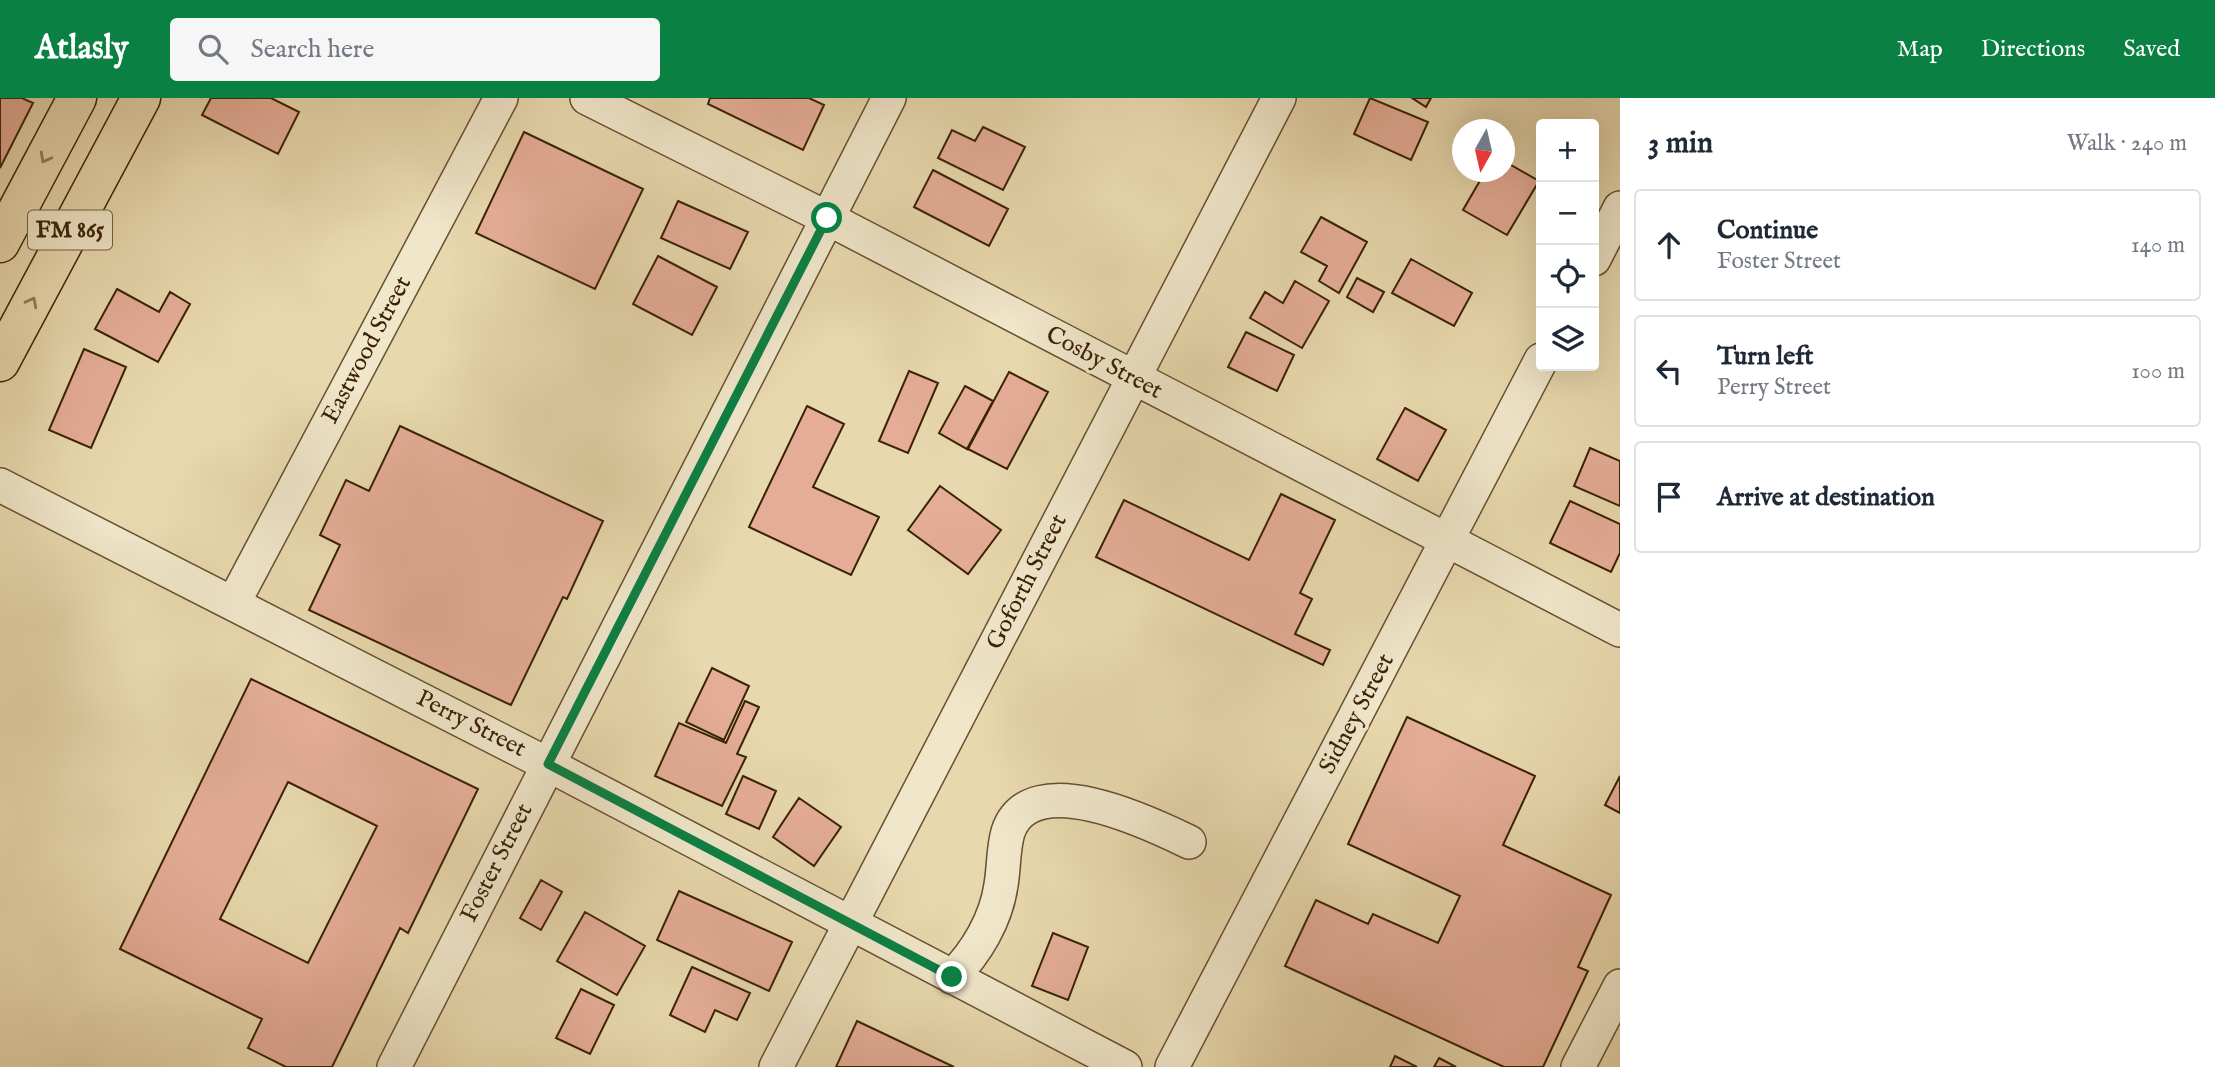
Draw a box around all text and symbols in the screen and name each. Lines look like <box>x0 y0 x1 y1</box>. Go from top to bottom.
search box <box>170 18 660 81</box>
text: Atlasly <box>35 28 128 70</box>
icon: search <box>194 30 232 68</box>
text: Search here <box>250 33 374 66</box>
text: Map <box>1897 34 1943 65</box>
text: Directions <box>1981 34 2085 65</box>
text: Saved <box>2123 34 2180 65</box>
north arrow <box>1452 119 1515 182</box>
map controls <box>1536 119 1599 371</box>
button: + <box>1536 119 1599 182</box>
text: 3 min <box>1648 125 1713 163</box>
text: Walk · 240 m <box>2067 129 2187 158</box>
one-way arrow <box>40 151 53 164</box>
button: − <box>1536 182 1599 245</box>
route start <box>811 202 842 233</box>
road number: FM 865 <box>28 211 112 250</box>
text: Continue <box>1717 214 1818 247</box>
icon: ahead <box>1650 226 1688 264</box>
text: 140 m <box>2131 231 2185 260</box>
button: locate <box>1536 245 1599 308</box>
text: Foster Street <box>1717 247 1841 276</box>
street label: Eastwood Street <box>315 271 419 429</box>
one-way arrow <box>24 297 37 309</box>
button: layers <box>1536 308 1599 371</box>
street label: Cosby Street <box>1040 319 1168 407</box>
text: Turn left <box>1717 340 1814 373</box>
icon: left <box>1650 352 1688 390</box>
text: 100 m <box>2131 357 2185 386</box>
text: Perry Street <box>1717 373 1831 402</box>
icon: arrive <box>1650 478 1688 516</box>
text: Arrive at destination <box>1717 481 1935 514</box>
street label: Goforth Street <box>980 509 1074 655</box>
street label: Sidney Street <box>1312 648 1402 780</box>
street label: Perry Street <box>411 683 531 765</box>
street label: Foster Street <box>454 798 540 928</box>
route end <box>936 961 967 992</box>

